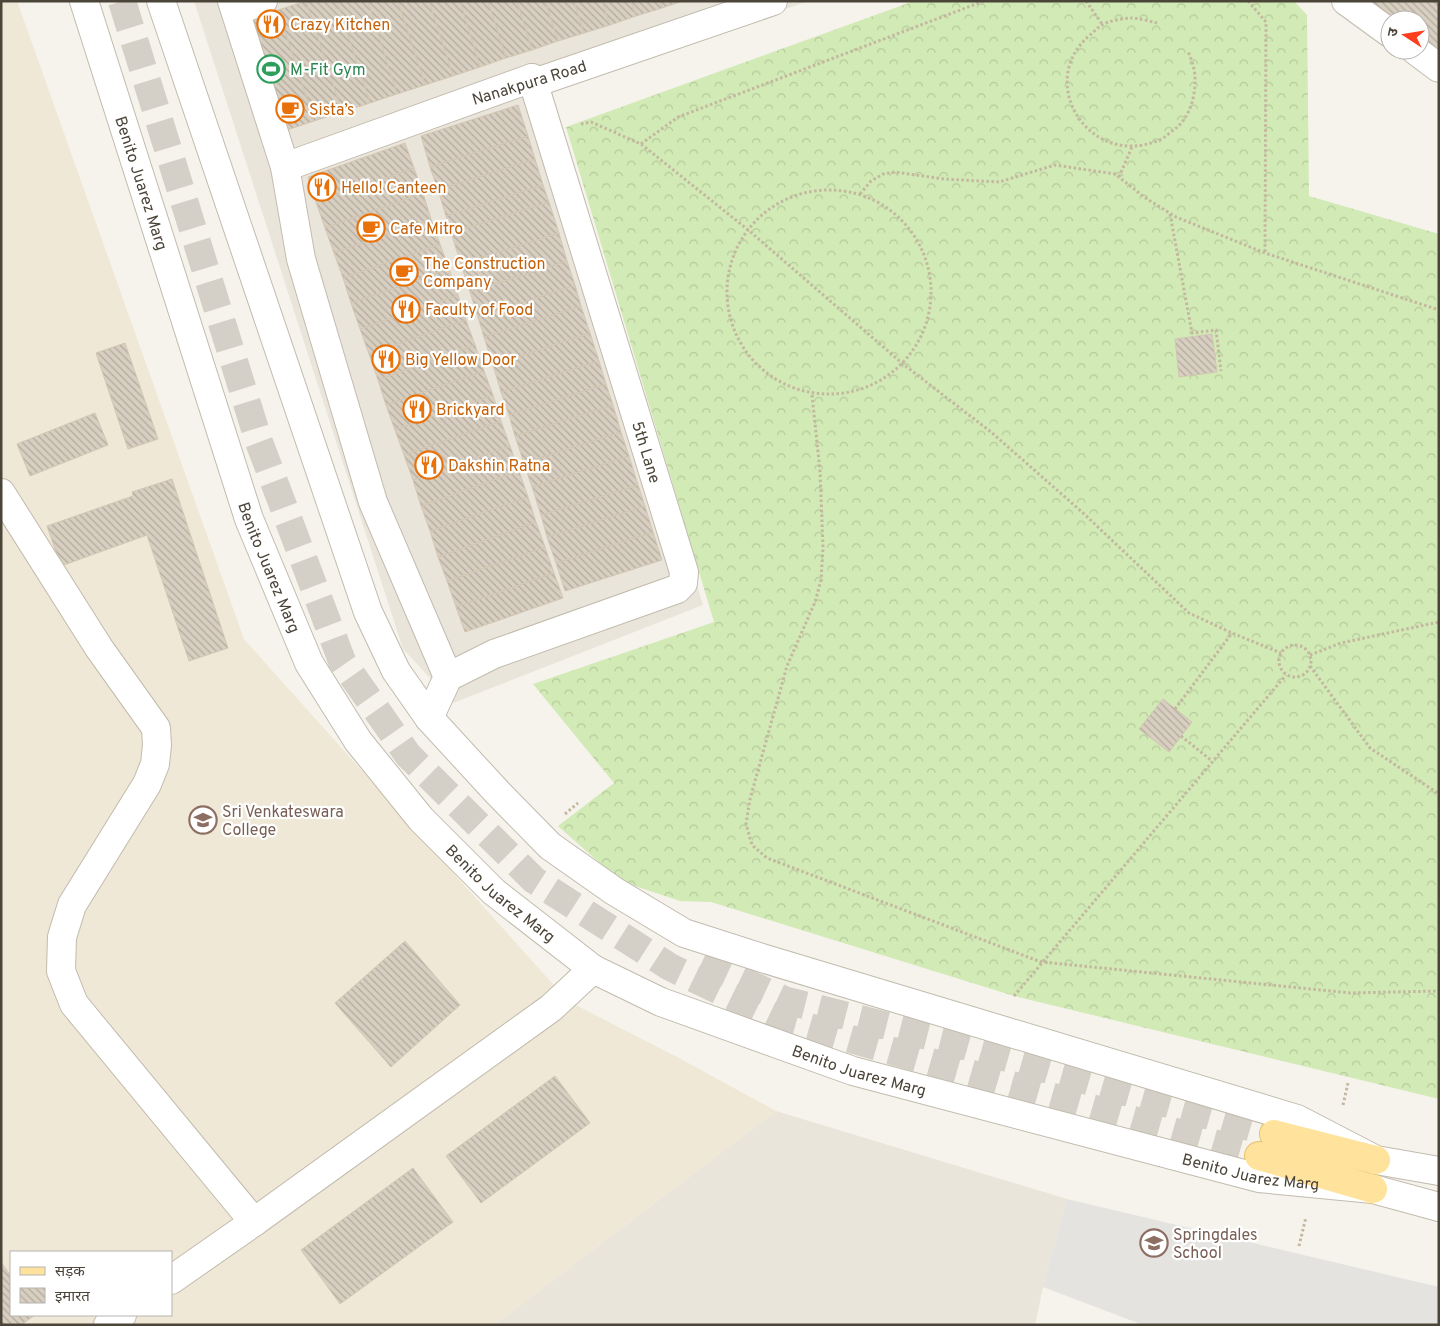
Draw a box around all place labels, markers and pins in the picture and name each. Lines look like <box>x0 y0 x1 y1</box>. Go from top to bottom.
restaurant icon: Crazy Kitchen <box>256 9 286 39</box>
place label: Crazy Kitchen <box>290 16 390 36</box>
sports icon: M-Fit Gym <box>256 54 286 84</box>
place label: M-Fit Gym <box>290 61 366 81</box>
cafe icon: Sista’s <box>275 94 305 124</box>
place label: Sista’s <box>309 101 355 121</box>
restaurant icon: Hello! Canteen <box>307 172 337 202</box>
place label: Hello! Canteen <box>341 179 447 199</box>
cafe icon: Cafe Mitro <box>356 213 386 243</box>
place label: Cafe Mitro <box>390 220 463 240</box>
place label: The Construction Company <box>423 255 545 293</box>
cafe icon: The Construction Company <box>389 257 419 287</box>
restaurant icon: Faculty of Food <box>391 294 421 324</box>
place label: Faculty of Food <box>425 301 533 321</box>
restaurant icon: Big Yellow Door <box>371 344 401 374</box>
place label: Big Yellow Door <box>405 351 516 371</box>
restaurant icon: Brickyard <box>402 394 432 424</box>
place label: Brickyard <box>436 401 505 421</box>
restaurant icon: Dakshin Ratna <box>414 450 444 480</box>
place label: Dakshin Ratna <box>448 457 550 477</box>
place label: Sri Venkateswara College <box>222 803 344 841</box>
school or university icon: Sri Venkateswara College <box>188 805 218 835</box>
place label: Springdales School <box>1173 1226 1257 1264</box>
school or university icon: Springdales School <box>1139 1228 1169 1258</box>

